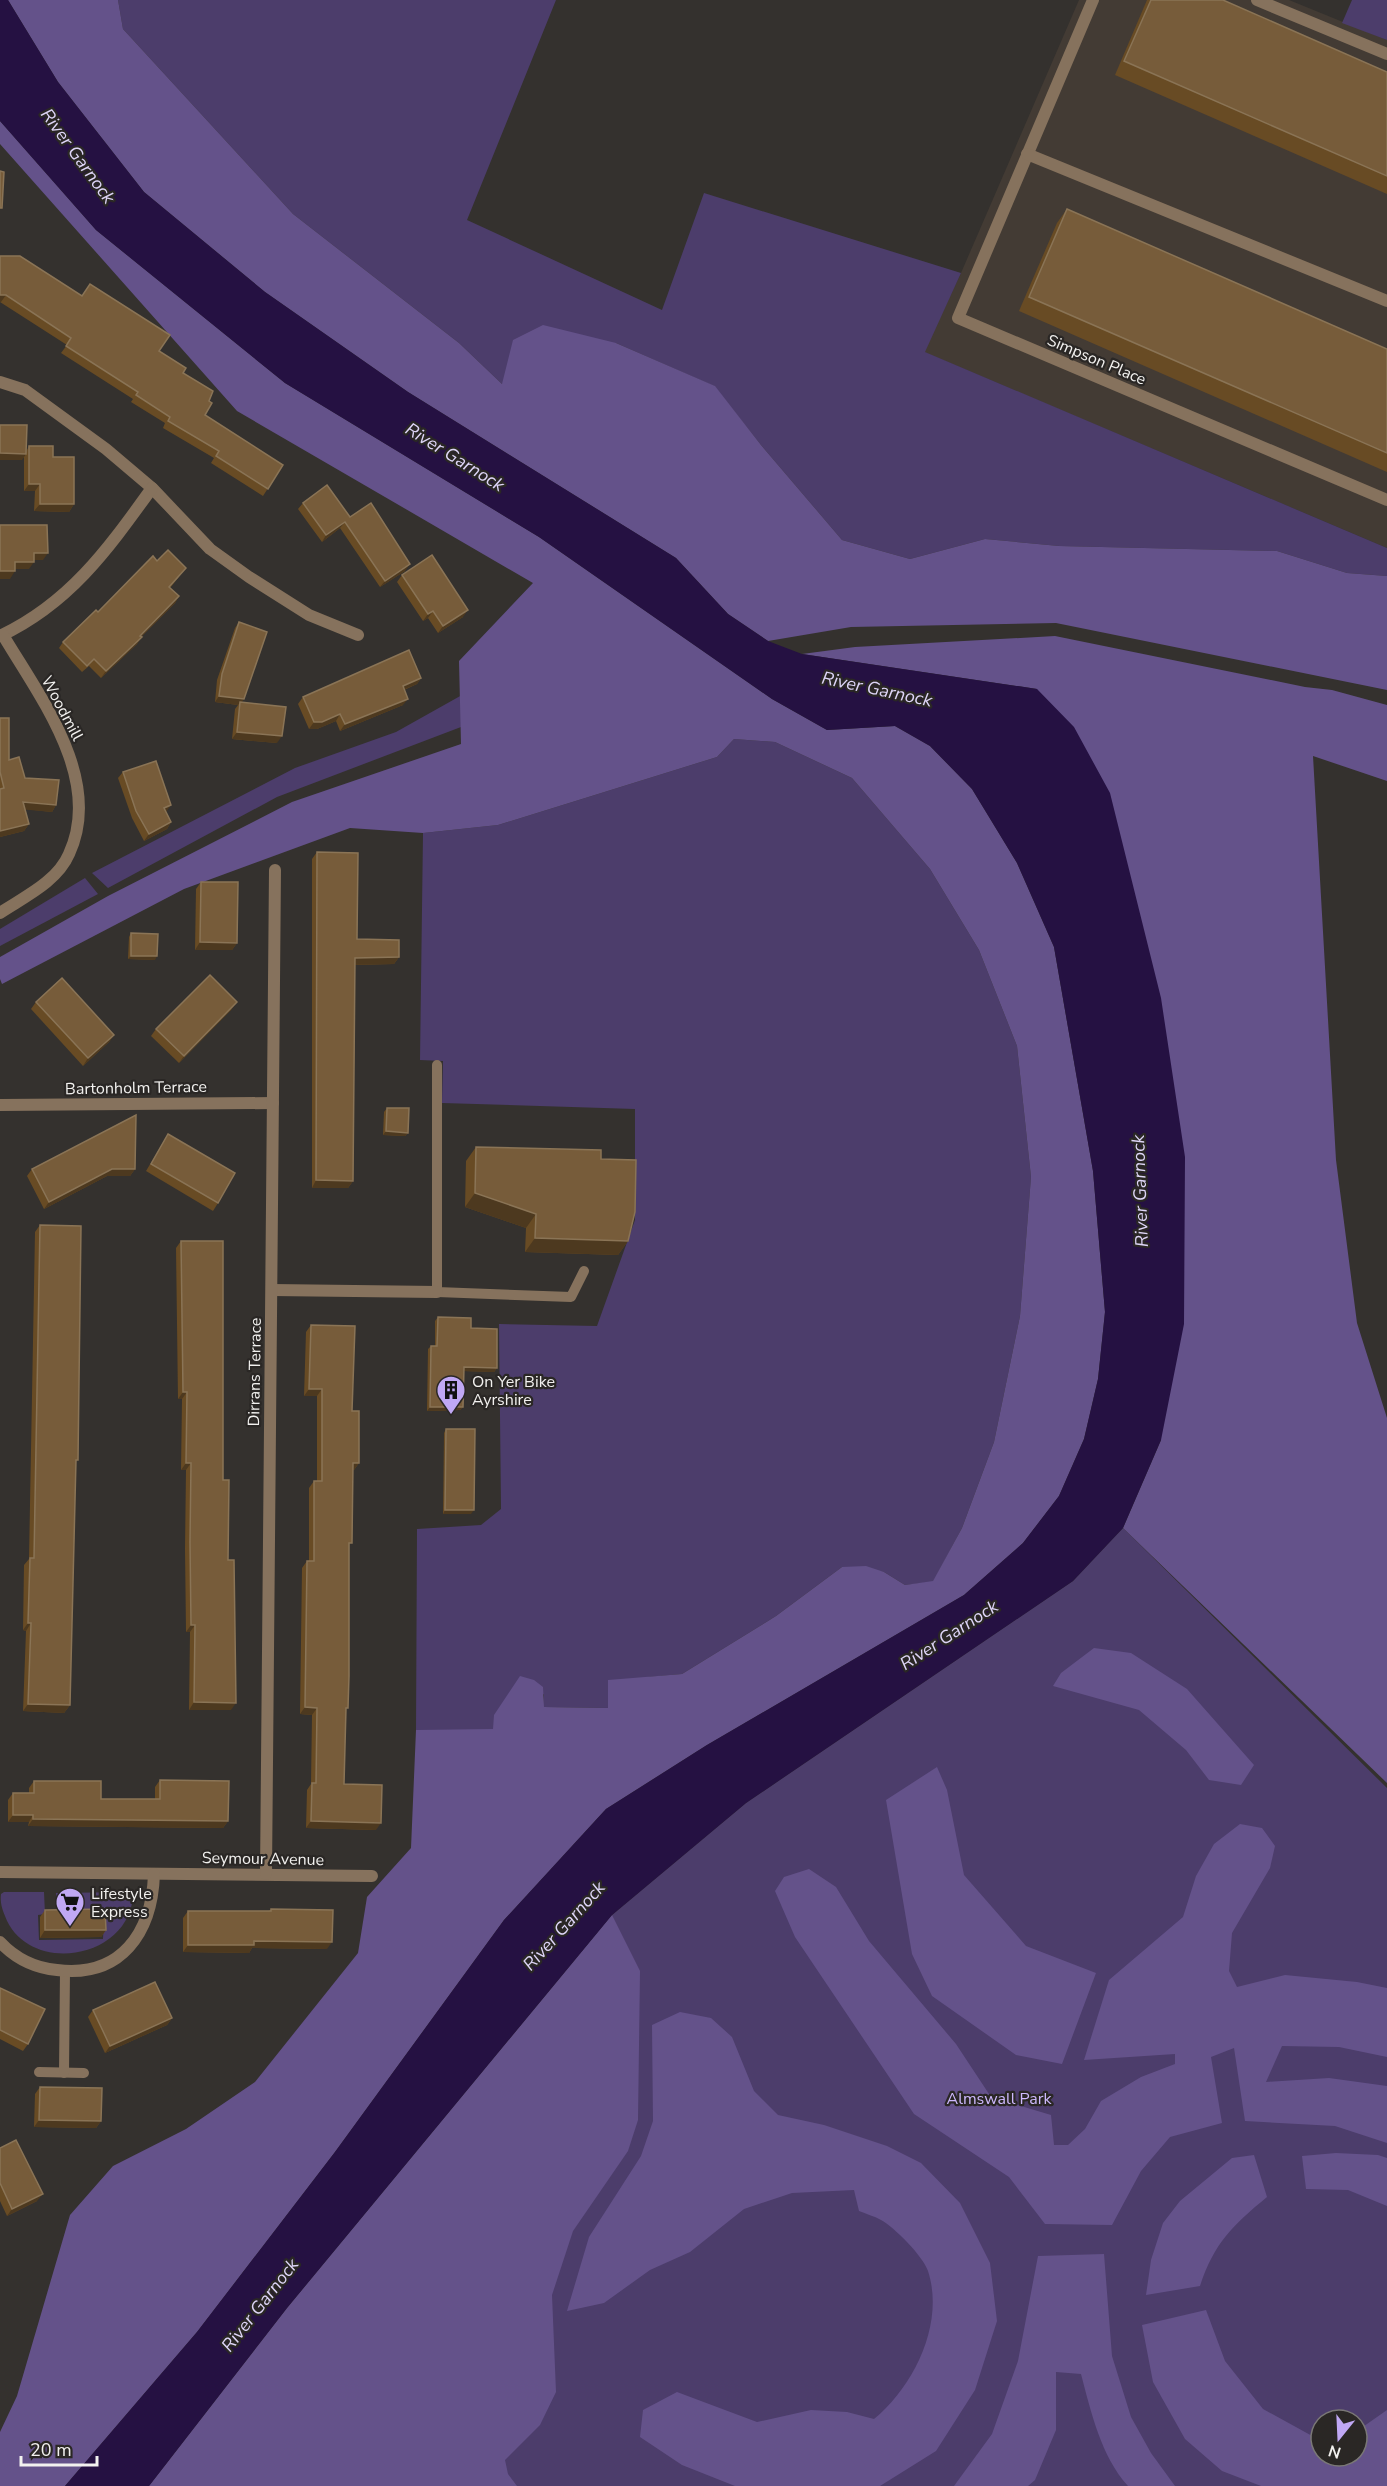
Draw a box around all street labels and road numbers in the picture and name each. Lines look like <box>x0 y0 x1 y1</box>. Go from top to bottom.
street label: Simpson Place <box>1044 329 1149 391</box>
street label: Woodmill <box>36 672 89 745</box>
street label: Bartonholm Terrace <box>65 1076 207 1100</box>
street label: Dirrans Terrace <box>243 1317 267 1427</box>
street label: Seymour Avenue <box>202 1847 324 1871</box>

